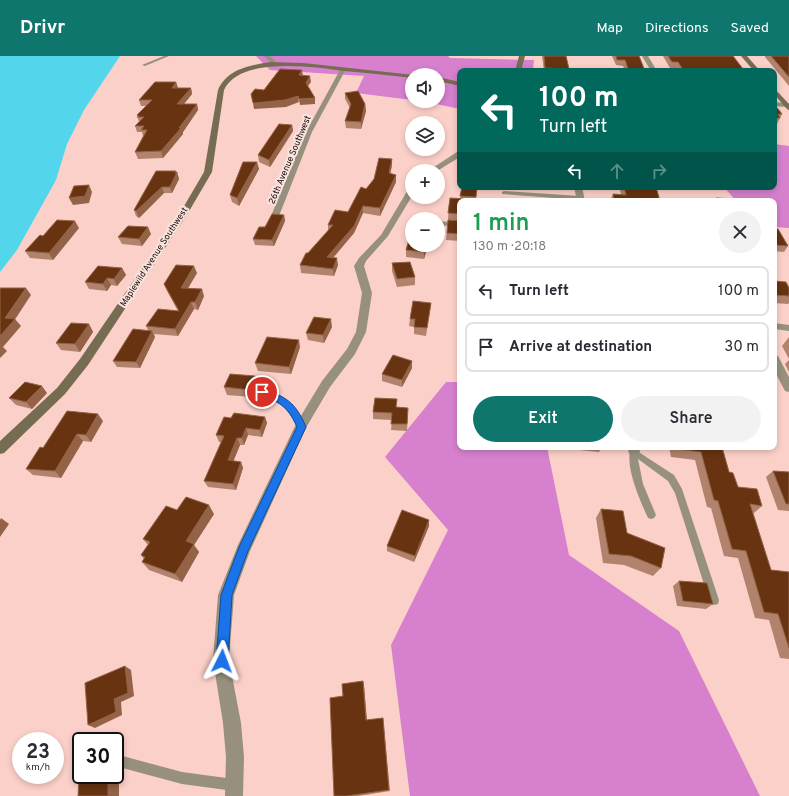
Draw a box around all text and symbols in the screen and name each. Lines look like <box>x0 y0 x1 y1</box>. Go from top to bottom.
text: Drivr <box>20 16 65 40</box>
text: Map <box>597 20 623 37</box>
text: Directions <box>645 20 709 37</box>
text: Saved <box>731 20 769 37</box>
map controls <box>405 68 445 252</box>
button: sound <box>405 68 445 108</box>
text: 100 m <box>539 81 619 117</box>
icon: left <box>473 84 525 136</box>
street label: 26th Avenue Southwest <box>266 114 314 206</box>
button: layers <box>405 116 445 156</box>
text: Turn left <box>539 116 607 139</box>
icon: left <box>564 160 586 182</box>
icon: ahead <box>606 160 628 182</box>
icon: right <box>648 160 670 182</box>
button: + <box>405 164 445 204</box>
street label: Maplewild Avenue Southwest <box>118 205 190 309</box>
text: 1 min <box>473 209 530 239</box>
button: close <box>719 211 761 253</box>
button: − <box>405 212 445 252</box>
text: 130 m · 20:18 <box>473 239 546 255</box>
icon: left <box>475 280 497 302</box>
text: Turn left <box>509 282 569 301</box>
text: 100 m <box>718 282 759 301</box>
icon: arrive <box>475 336 497 358</box>
text: Arrive at destination <box>509 338 652 357</box>
text: 30 m <box>724 338 759 357</box>
pin <box>245 375 279 409</box>
icon: arrive <box>251 381 273 403</box>
button: Exit <box>473 396 613 442</box>
button: Share <box>621 396 761 442</box>
position arrow <box>201 640 243 682</box>
speed limit sign: 30 <box>72 732 124 784</box>
text: 23 <box>26 740 50 766</box>
text: km/h <box>26 761 50 774</box>

